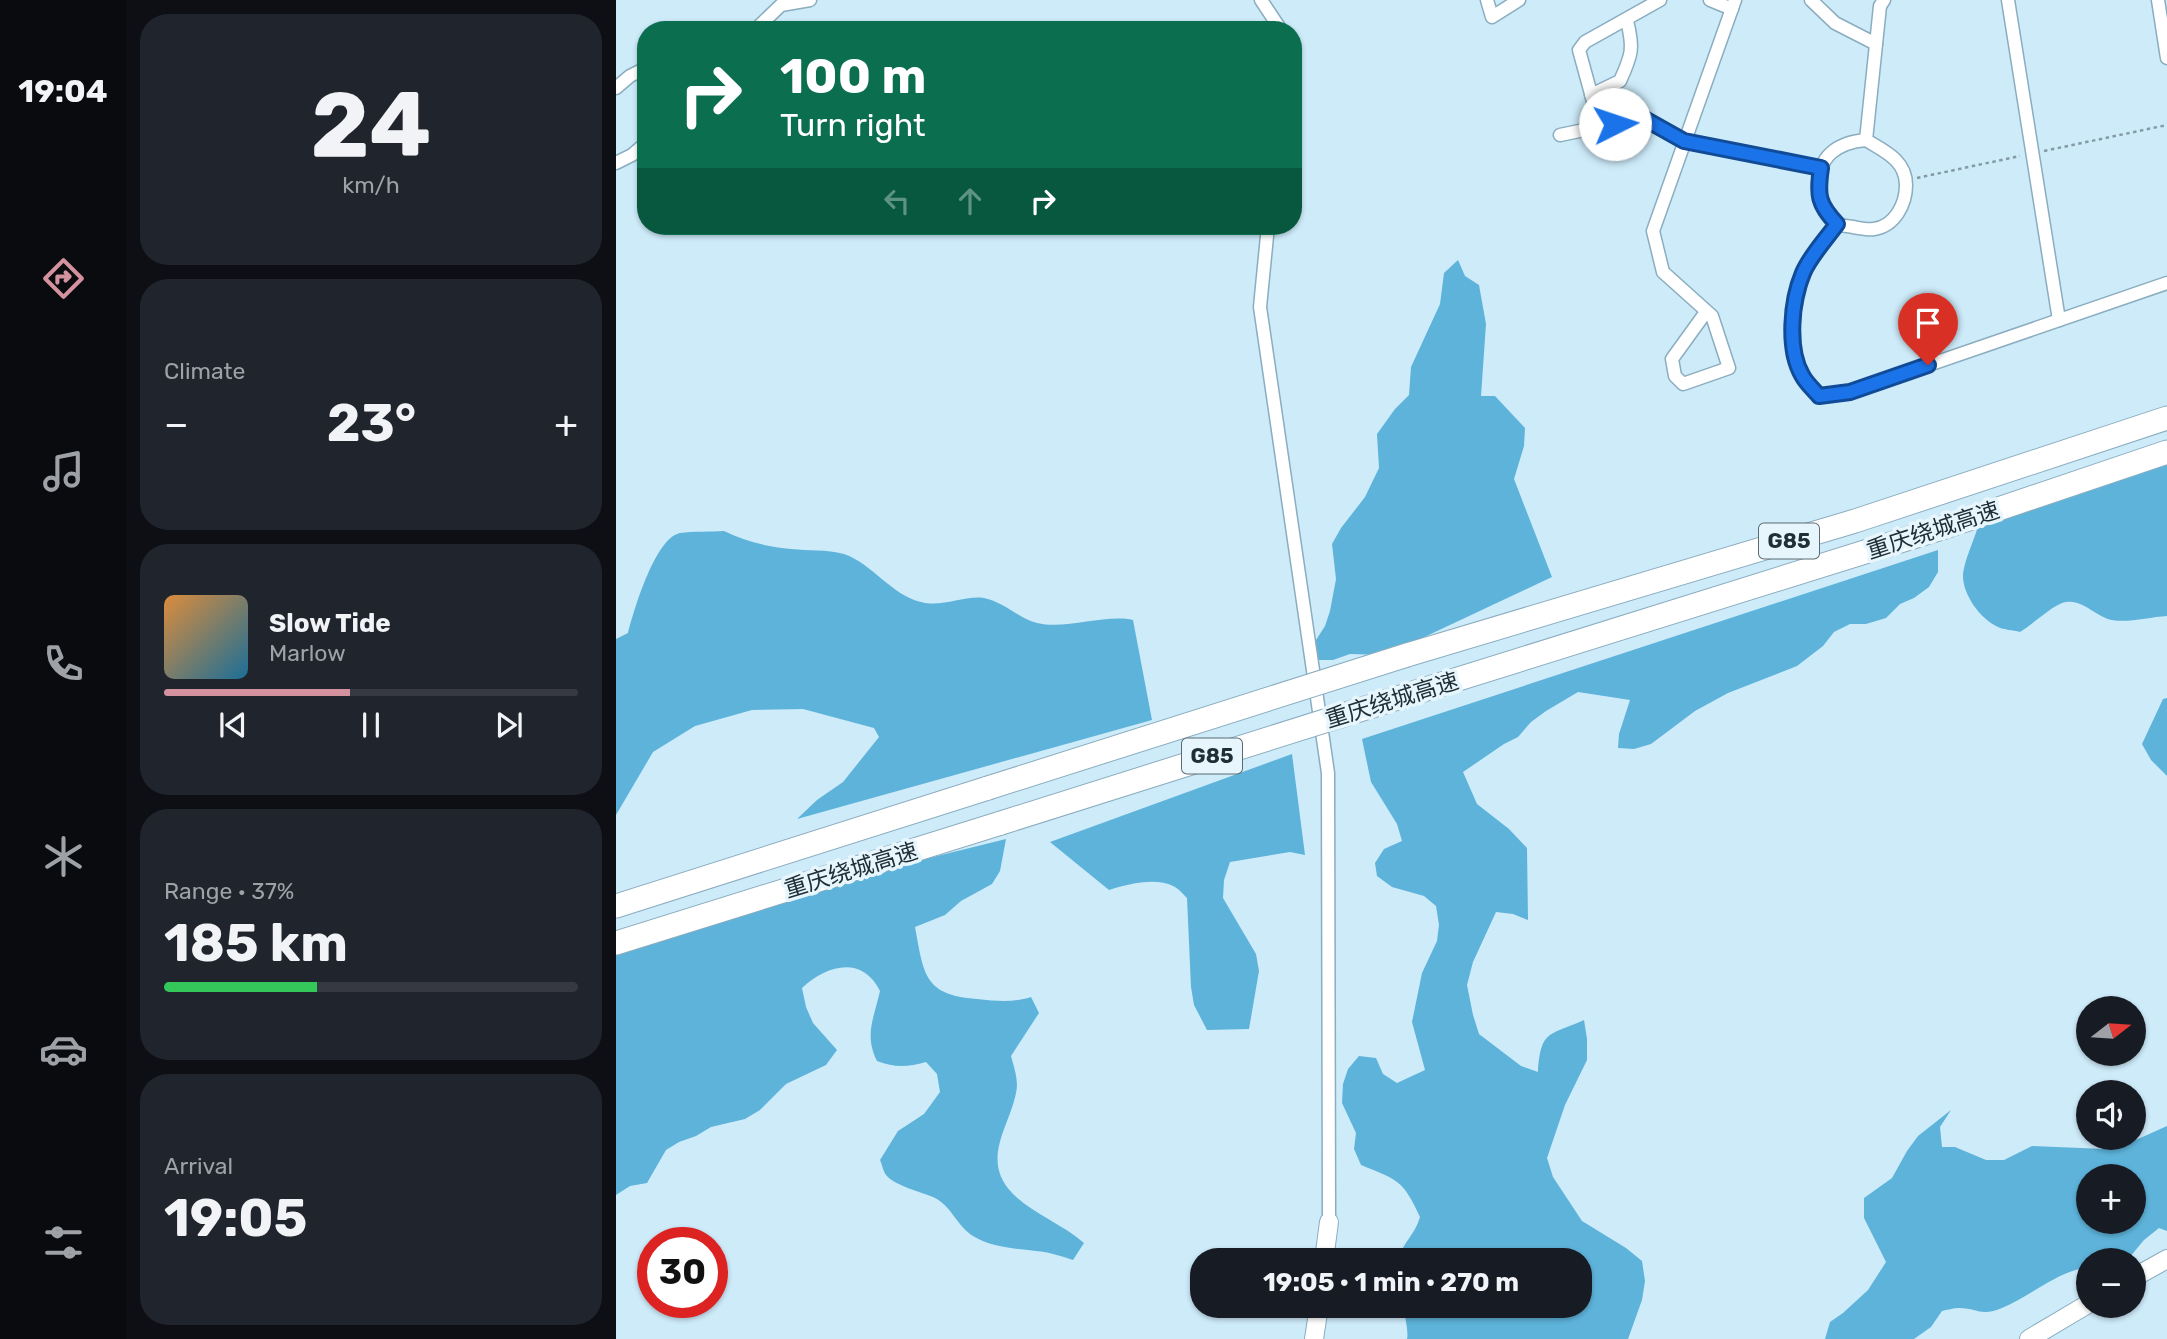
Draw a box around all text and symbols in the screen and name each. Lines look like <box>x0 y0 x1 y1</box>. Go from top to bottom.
text: 100 m <box>780 47 926 105</box>
icon: right <box>665 49 756 140</box>
text: 24 <box>311 71 431 179</box>
text: 19:04 <box>18 72 108 110</box>
position arrow <box>1578 87 1652 161</box>
text: Turn right <box>780 106 925 144</box>
text: km/h <box>342 171 400 199</box>
icon: left <box>878 182 916 220</box>
icon: ahead <box>951 182 989 220</box>
icon: right <box>1024 182 1062 220</box>
icon: directions <box>39 254 88 303</box>
pin <box>1898 293 1958 365</box>
icon: arrive <box>1909 304 1947 342</box>
text: Climate <box>164 357 245 385</box>
text: 23° <box>327 392 416 454</box>
text: − <box>164 401 189 447</box>
text: + <box>554 401 578 447</box>
icon: music <box>39 447 88 496</box>
street label: 重庆绕城高速 <box>1863 495 2003 565</box>
road number: G85 <box>1759 524 1819 558</box>
text: Slow Tide <box>269 608 391 639</box>
icon: phone <box>39 639 88 688</box>
text: Marlow <box>269 639 346 667</box>
street label: 重庆绕城高速 <box>1322 666 1462 734</box>
icon: previous <box>214 706 252 744</box>
icon: pause <box>352 706 390 744</box>
icon: next <box>490 706 528 744</box>
road number: G85 <box>1182 738 1242 774</box>
icon: climate <box>39 832 88 881</box>
street label: 重庆绕城高速 <box>781 836 921 904</box>
text: Range · 37% <box>164 877 294 905</box>
text: 185 km <box>164 912 348 974</box>
north arrow <box>2076 996 2146 1066</box>
map controls <box>2076 996 2146 1318</box>
icon: car <box>39 1025 88 1074</box>
button: sound <box>2076 1080 2146 1150</box>
text: Arrival <box>164 1152 233 1180</box>
button: + <box>2076 1164 2146 1234</box>
text: 19:05 <box>164 1187 307 1249</box>
icon: filters <box>39 1218 88 1267</box>
speed limit sign: 30 <box>637 1227 728 1318</box>
button: − <box>2076 1248 2146 1318</box>
text: 19:05 · 1 min · 270 m <box>1263 1267 1519 1298</box>

